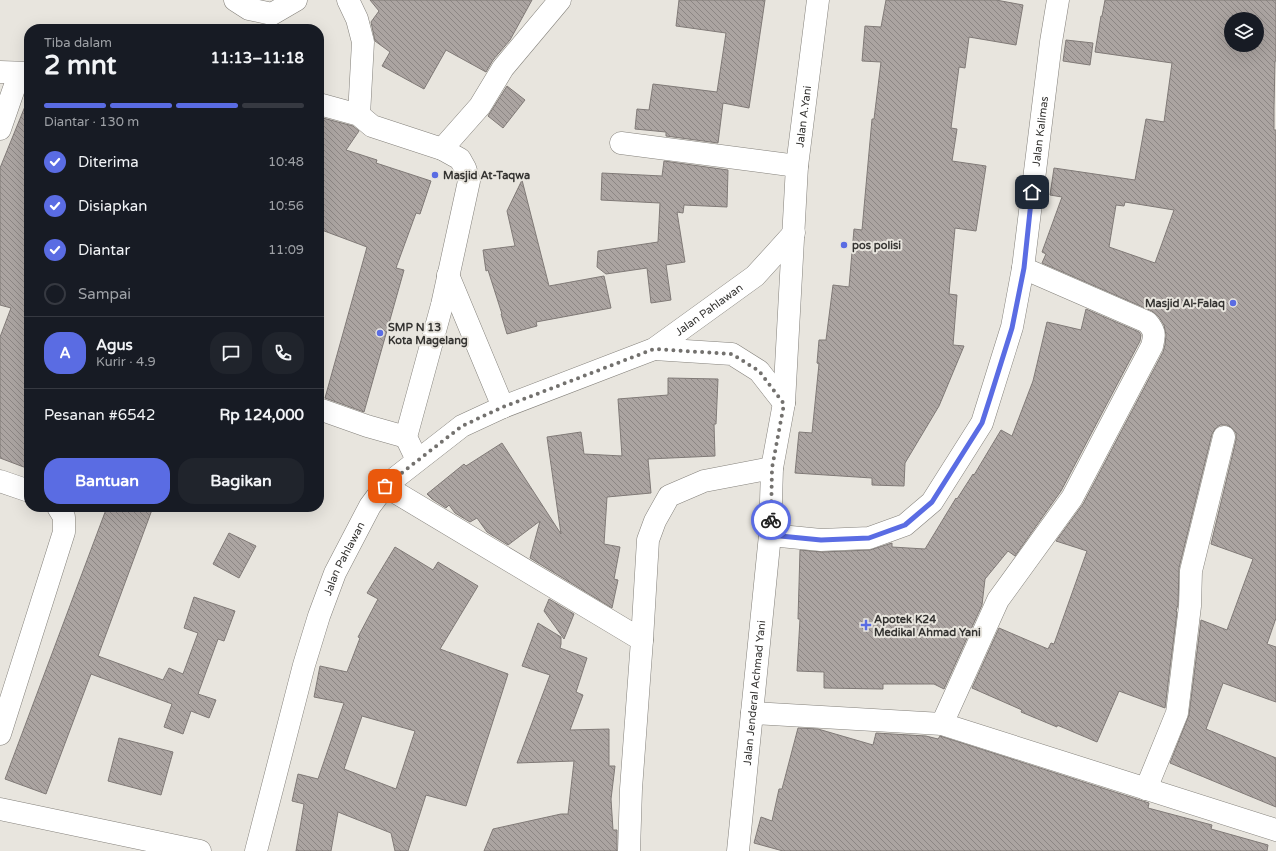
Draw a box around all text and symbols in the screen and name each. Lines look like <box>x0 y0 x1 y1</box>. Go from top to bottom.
map controls <box>1224 12 1264 52</box>
button: layers <box>1224 12 1264 52</box>
text: Tiba dalam <box>44 35 112 51</box>
text: 11:13–11:18 <box>211 49 304 67</box>
text: 2 mnt <box>44 50 116 81</box>
street label: Jalan A.Yani <box>793 85 814 148</box>
street label: Jalan Kalimas <box>1029 95 1051 167</box>
text: Diantar · 130 m <box>44 114 139 130</box>
icon: check <box>44 151 66 173</box>
text: Diterima <box>78 153 139 171</box>
text: 10:48 <box>268 154 304 170</box>
place label: Masjid At-Taqwa <box>443 169 530 183</box>
marker: Masjid At-Taqwa <box>430 170 440 180</box>
pin <box>1015 175 1049 209</box>
icon: home <box>1021 181 1043 203</box>
icon: check <box>44 195 66 217</box>
text: Disiapkan <box>78 197 147 215</box>
text: 10:56 <box>268 198 304 214</box>
icon: check <box>44 239 66 261</box>
place label: pos polisi <box>852 239 901 253</box>
marker: pos polisi <box>839 240 849 250</box>
text: Diantar <box>78 241 130 259</box>
text: 11:09 <box>268 242 304 258</box>
street label: Jalan Pahlawan <box>672 281 745 338</box>
text: Sampai <box>78 285 131 303</box>
place label: Masjid Al-Falaq <box>1145 297 1225 311</box>
marker: Masjid Al-Falaq <box>1228 298 1238 308</box>
place label: SMP N 13 Kota Magelang <box>388 321 468 348</box>
marker: SMP N 13 Kota Magelang <box>375 328 385 338</box>
button: chat <box>210 332 252 374</box>
button: phone <box>262 332 304 374</box>
text: Agus <box>96 336 133 354</box>
text: A <box>59 344 71 362</box>
text: Kurir · 4.9 <box>96 354 156 370</box>
text: Pesanan #6542 <box>44 406 155 424</box>
text: Rp 124,000 <box>220 406 304 424</box>
button: Bantuan <box>44 458 170 504</box>
button: Bagikan <box>178 458 304 504</box>
pin <box>368 469 402 503</box>
icon: bag <box>374 475 396 497</box>
courier <box>751 500 791 540</box>
icon: bike <box>760 509 782 531</box>
street label: Jalan Pahlawan <box>321 520 367 597</box>
place label: Apotek K24 Medikal Ahmad Yani <box>874 613 981 639</box>
street label: Jalan Jenderal Achmad Yani <box>740 620 768 766</box>
marker: Apotek K24 Medikal Ahmad Yani <box>861 620 871 630</box>

